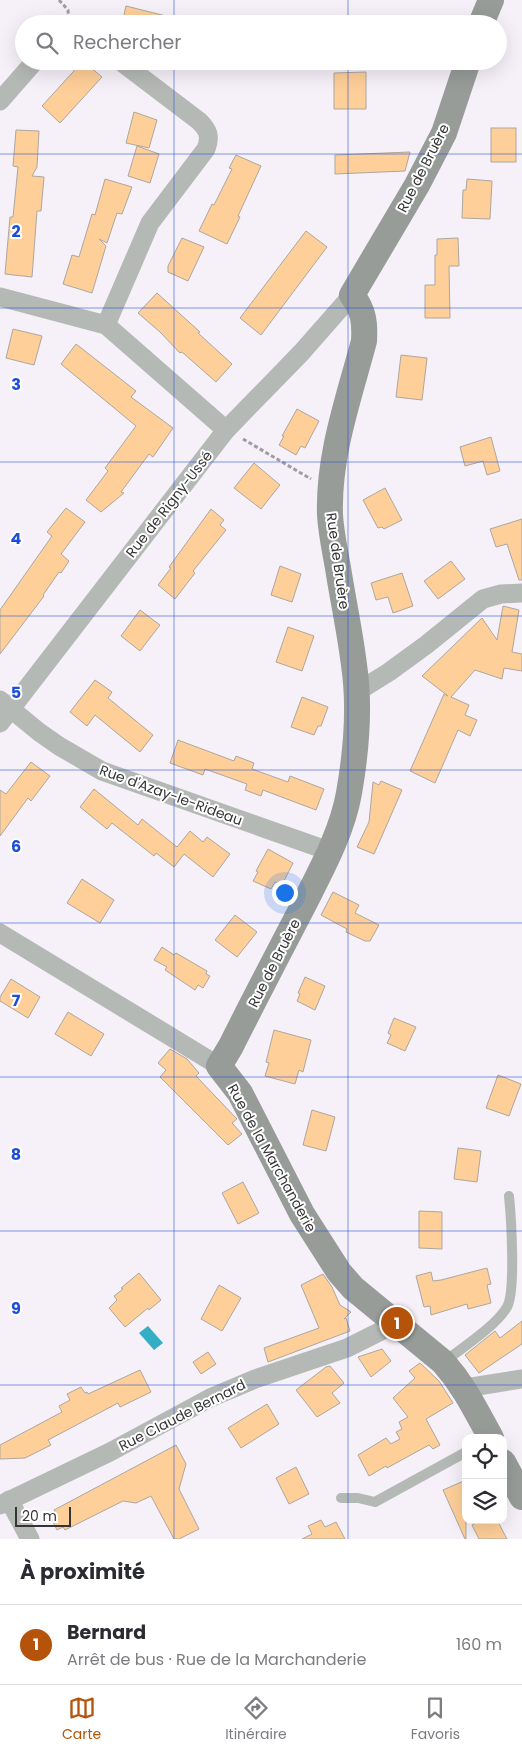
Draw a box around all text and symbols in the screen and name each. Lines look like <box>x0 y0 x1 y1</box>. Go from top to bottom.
search box <box>15 15 507 70</box>
icon: search <box>33 29 61 57</box>
text: Rechercher <box>73 29 181 56</box>
street label: Rue de Bruère <box>392 120 454 216</box>
text: 2 <box>11 220 21 243</box>
text: 3 <box>11 373 21 396</box>
street label: Rue de Rigny-Ussé <box>121 446 217 562</box>
street label: Rue de Bruère <box>321 512 355 611</box>
text: 4 <box>11 527 22 550</box>
text: 5 <box>11 681 21 704</box>
street label: Rue d'Azay-le-Rideau <box>97 760 245 830</box>
text: 6 <box>11 835 21 858</box>
your location <box>272 880 298 906</box>
street label: Rue de Bruère <box>243 915 305 1011</box>
text: 7 <box>12 989 21 1012</box>
street label: Rue de la Marchanderie <box>223 1080 321 1236</box>
text: 8 <box>11 1143 21 1166</box>
text: 9 <box>11 1297 21 1320</box>
pin: 1 <box>381 1304 413 1342</box>
street label: Rue Claude Bernard <box>115 1374 249 1456</box>
map controls <box>462 1434 507 1524</box>
button: locate <box>462 1434 507 1479</box>
button: layers <box>462 1479 507 1524</box>
scale bar <box>15 1504 71 1527</box>
text: 20 m <box>22 1506 57 1526</box>
text: À proximité <box>20 1557 145 1586</box>
text: Bernard <box>67 1619 146 1646</box>
text: 1 <box>33 1633 39 1656</box>
text: 160 m <box>456 1633 502 1656</box>
text: Arrêt de bus · Rue de la Marchanderie <box>67 1648 366 1671</box>
tab: Carte <box>62 1694 101 1745</box>
tab: Itinéraire <box>225 1694 287 1745</box>
tab: Favoris <box>411 1694 460 1745</box>

